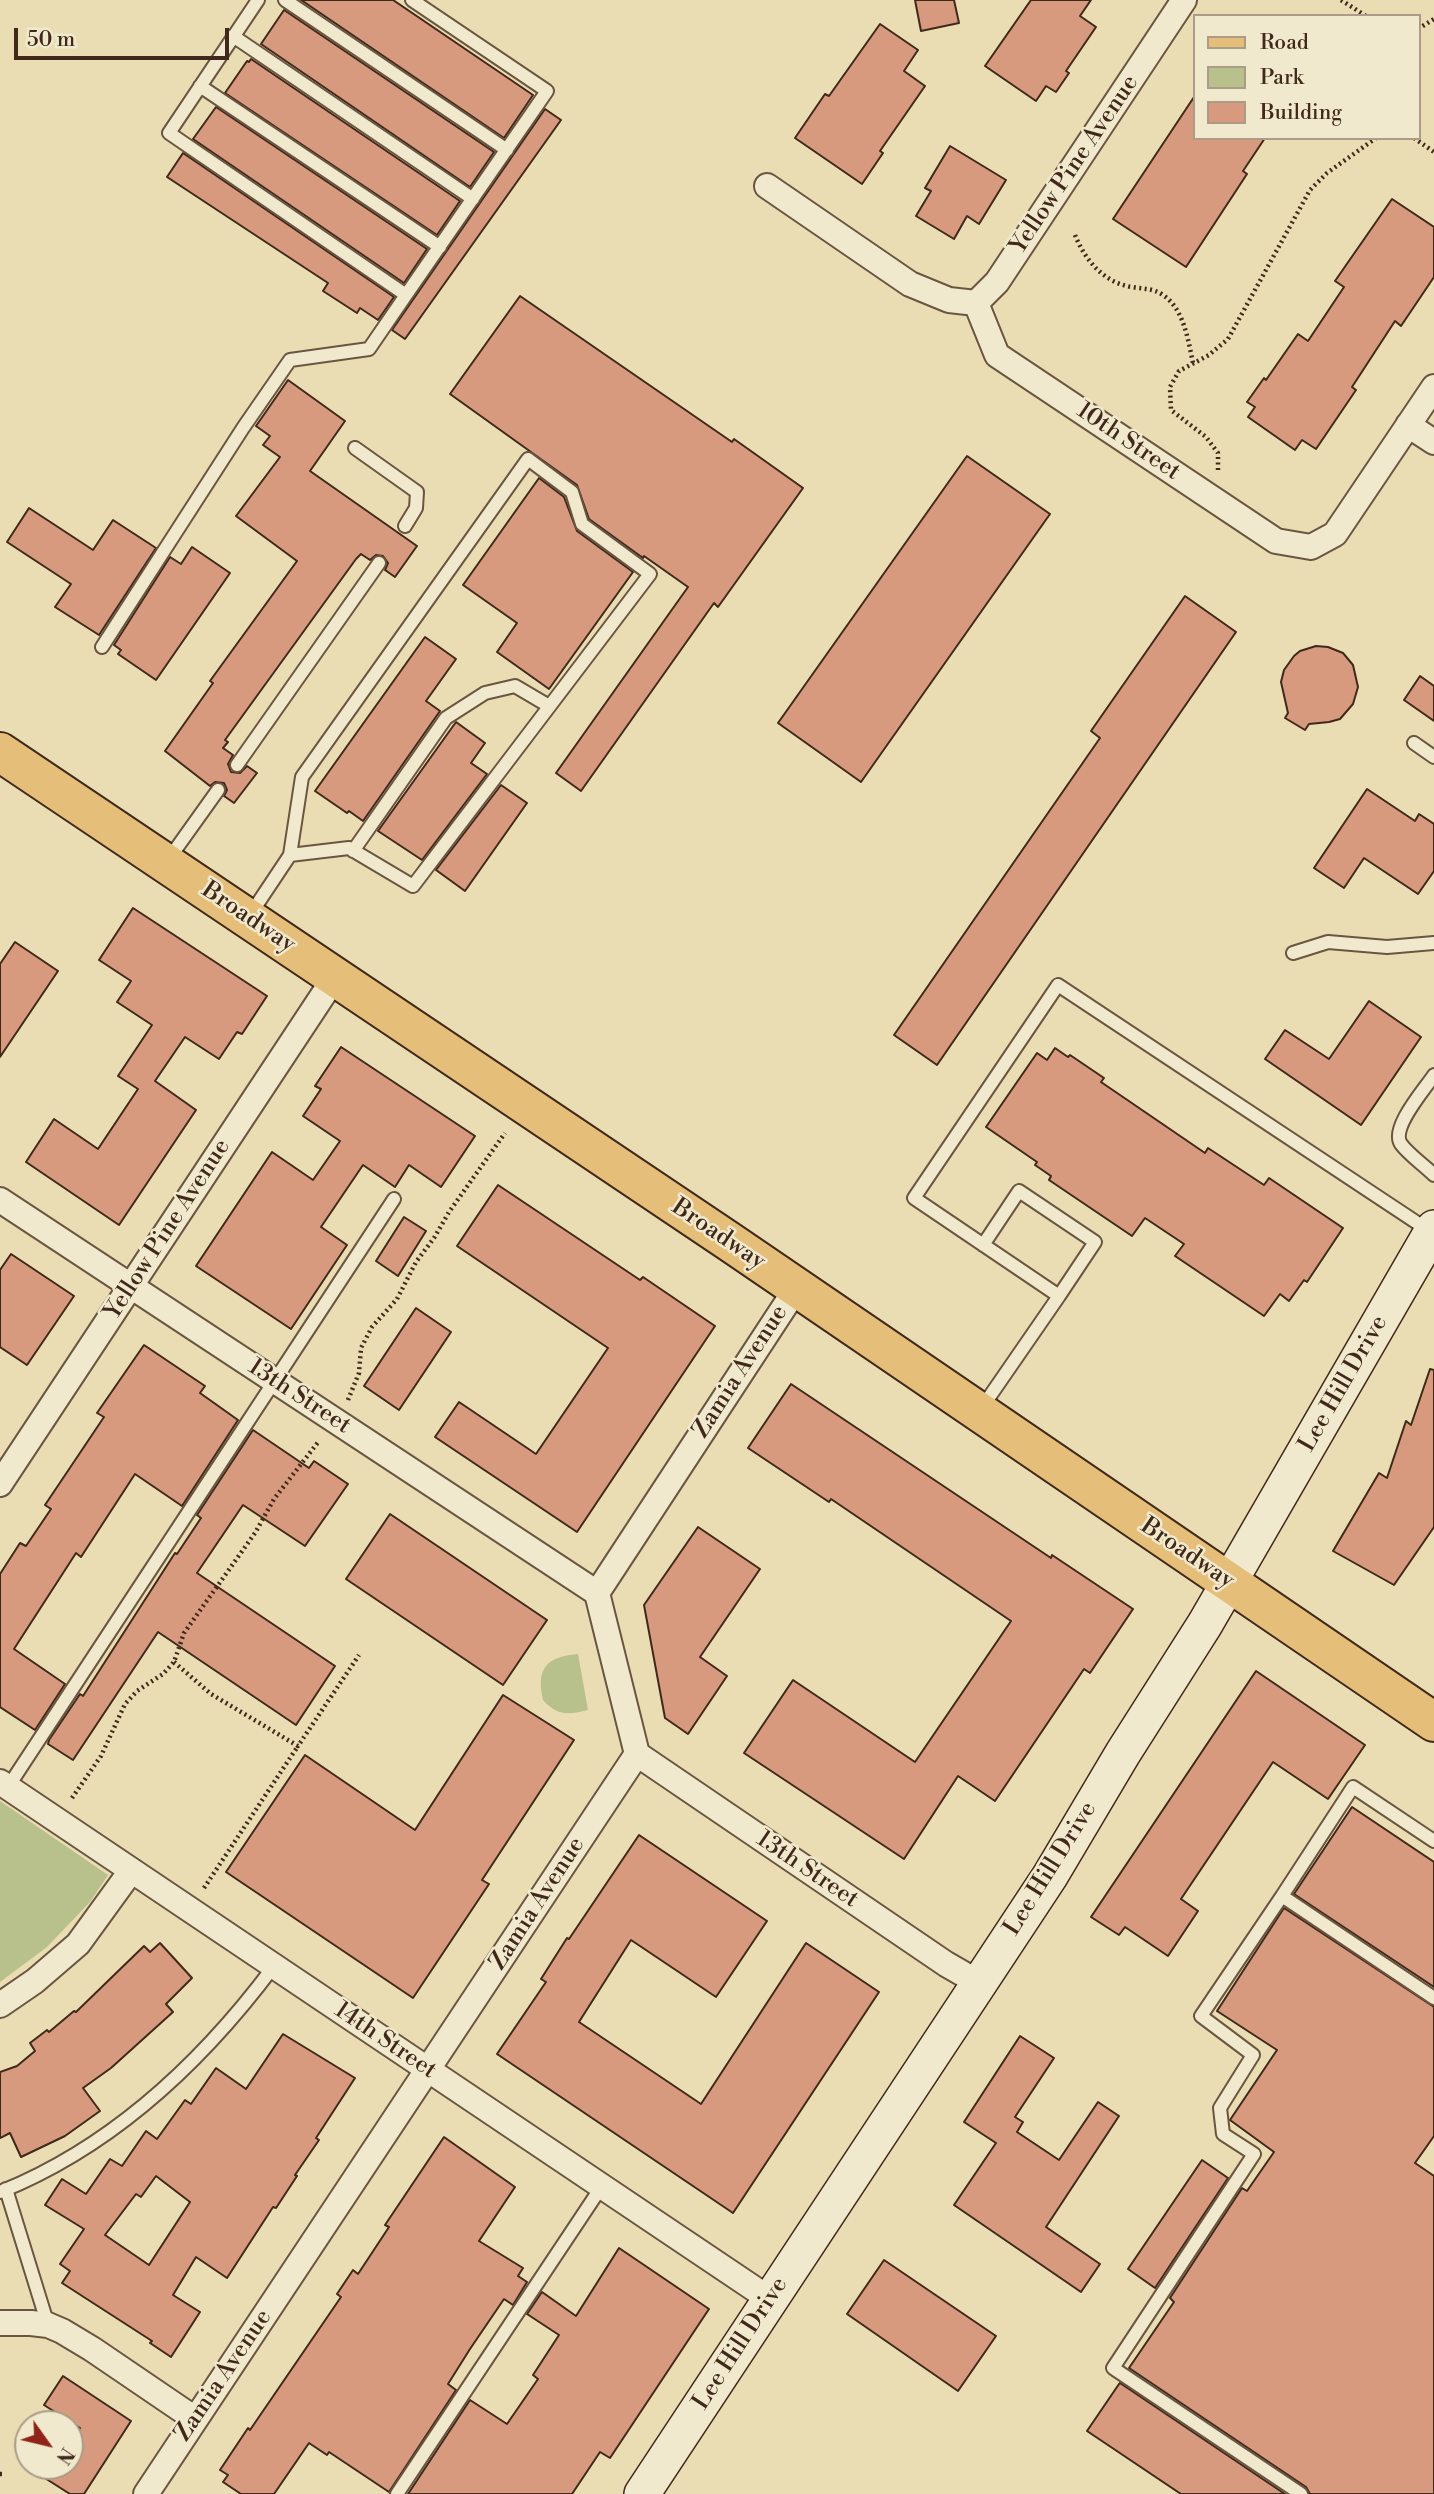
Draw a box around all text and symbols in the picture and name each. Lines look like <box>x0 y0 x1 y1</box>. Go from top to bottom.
scale bar <box>18 14 233 58</box>
legend <box>1192 14 1420 140</box>
text: 50 m <box>27 27 75 53</box>
text: Road <box>1260 30 1309 56</box>
text: Park <box>1260 65 1304 91</box>
street label: Yellow Pine Avenue <box>1004 70 1146 260</box>
text: Building <box>1260 100 1342 126</box>
street label: 10th Street <box>1071 397 1185 487</box>
street label: Broadway <box>196 876 300 960</box>
street label: Yellow Pine Avenue <box>99 1134 237 1326</box>
street label: Broadway <box>666 1193 770 1277</box>
street label: Zamia Avenue <box>687 1300 795 1444</box>
street label: Lee Hill Drive <box>1293 1311 1395 1457</box>
street label: 13th Street <box>242 1353 356 1441</box>
street label: Broadway <box>1135 1512 1239 1596</box>
street label: Lee Hill Drive <box>998 1797 1104 1941</box>
street label: 13th Street <box>751 1825 863 1915</box>
street label: Zamia Avenue <box>484 1832 592 1976</box>
street label: 14th Street <box>328 1996 442 2086</box>
street label: Lee Hill Drive <box>687 2272 795 2416</box>
street label: Zamia Avenue <box>169 2305 279 2447</box>
north arrow <box>14 2410 84 2480</box>
text: N <box>51 2443 79 2469</box>

